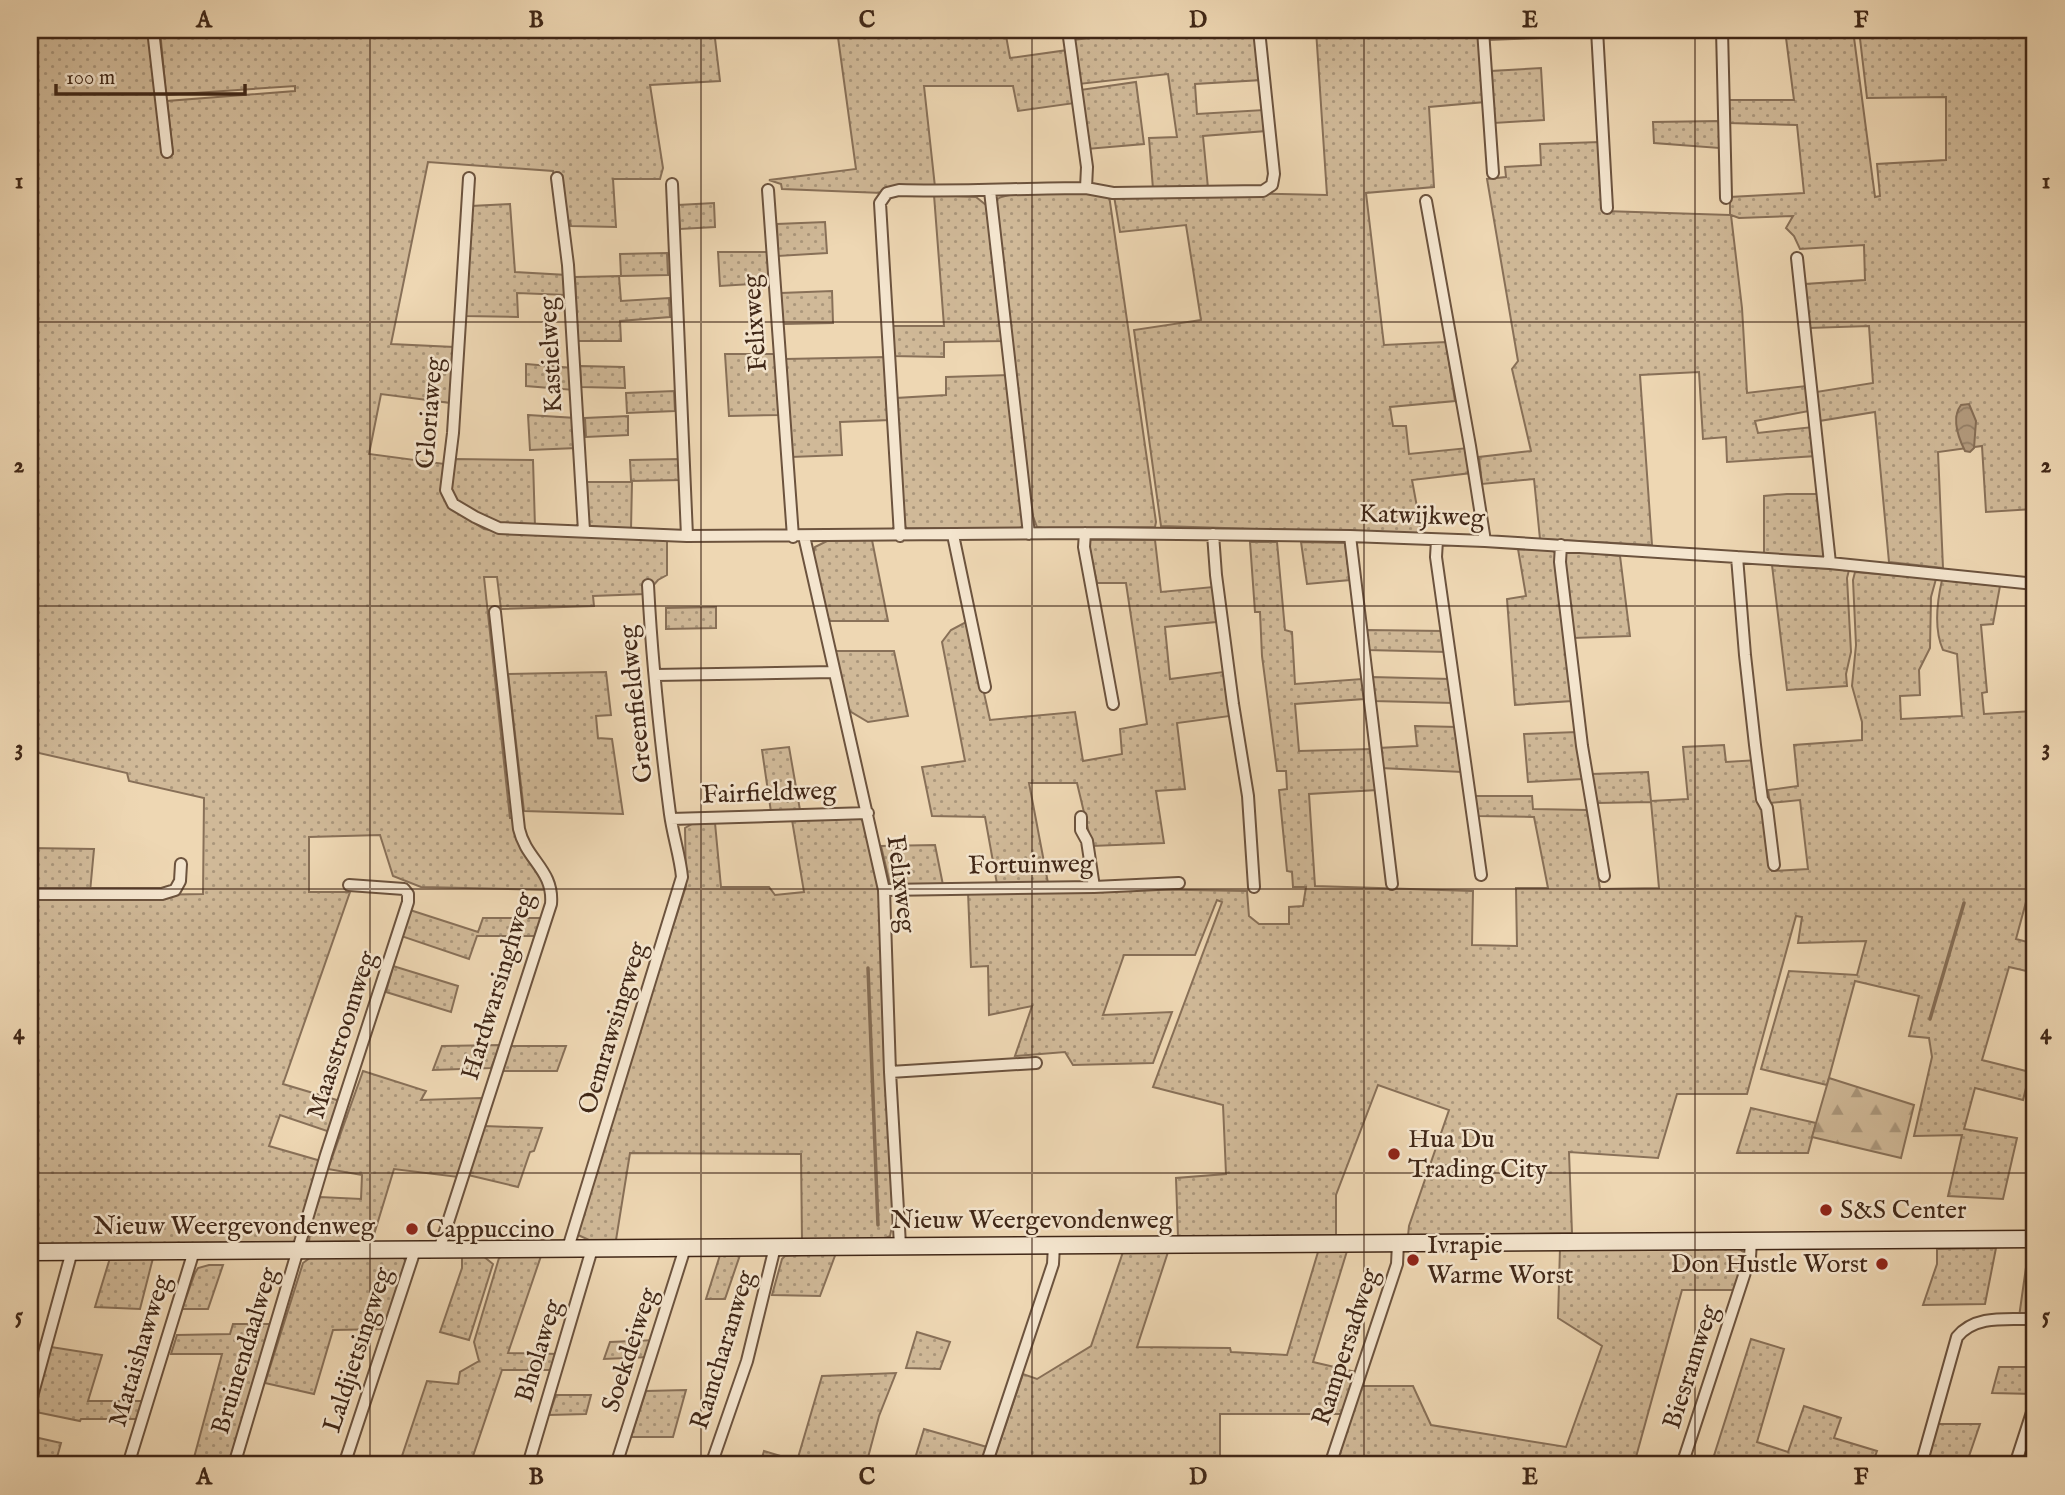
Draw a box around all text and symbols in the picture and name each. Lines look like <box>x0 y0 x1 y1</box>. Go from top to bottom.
text: A <box>195 6 213 35</box>
text: B <box>528 6 544 35</box>
text: C <box>859 6 876 35</box>
text: D <box>1189 6 1207 35</box>
text: E <box>1522 6 1538 35</box>
text: F <box>1854 6 1869 35</box>
scale bar <box>56 52 245 96</box>
text: 100 m <box>66 65 115 92</box>
text: 1 <box>15 167 23 196</box>
text: 1 <box>2042 167 2050 196</box>
street label: Felixweg <box>735 272 775 373</box>
street label: Kastielweg <box>531 295 571 414</box>
street label: Gloriaweg <box>409 355 451 470</box>
text: 2 <box>14 451 25 480</box>
text: 2 <box>2041 451 2052 480</box>
street label: Katwijkweg <box>1359 497 1486 535</box>
street label: Greenfieldweg <box>611 622 661 785</box>
text: 3 <box>15 734 23 763</box>
text: 3 <box>2042 734 2050 763</box>
street label: Fairfieldweg <box>701 774 838 812</box>
street label: Felixweg <box>879 833 923 936</box>
street label: Fortuinweg <box>968 847 1095 883</box>
street label: Hardwarsinghweg <box>454 887 543 1084</box>
street label: Oemrawsingweg <box>571 937 655 1118</box>
street label: Maasstroomweg <box>299 946 385 1123</box>
text: 4 <box>13 1018 25 1047</box>
text: 4 <box>2040 1018 2052 1047</box>
place label: Hua Du Trading City <box>1408 1123 1547 1186</box>
marker: Hua Du Trading City <box>1386 1146 1402 1162</box>
place label: S&S Center <box>1840 1194 1967 1227</box>
marker: S&S Center <box>1818 1202 1834 1218</box>
street label: Nieuw Weergevondenweg <box>891 1204 1174 1237</box>
street label: Nieuw Weergevondenweg <box>93 1210 376 1243</box>
place label: Cappuccino <box>426 1213 555 1246</box>
marker: Cappuccino <box>404 1221 420 1237</box>
place label: Ivrapie Warme Worst <box>1427 1229 1574 1292</box>
place label: Don Hustle Worst <box>1671 1248 1868 1281</box>
marker: Ivrapie Warme Worst <box>1405 1252 1421 1268</box>
marker: Don Hustle Worst <box>1874 1256 1890 1272</box>
street label: Laldjietsingweg <box>316 1262 401 1437</box>
street label: Bruinendaalweg <box>204 1263 286 1438</box>
street label: Rampersadweg <box>1305 1263 1387 1430</box>
street label: Ramcharanweg <box>683 1266 763 1434</box>
street label: Mataishawweg <box>101 1270 179 1431</box>
street label: Soekdeiweg <box>594 1283 666 1416</box>
street label: Bholaweg <box>508 1295 571 1406</box>
street label: Biesramweg <box>1655 1300 1727 1433</box>
text: 5 <box>15 1302 24 1331</box>
text: 5 <box>2042 1302 2051 1331</box>
text: A <box>195 1463 213 1492</box>
text: B <box>528 1463 544 1492</box>
text: C <box>859 1463 876 1492</box>
text: D <box>1189 1463 1207 1492</box>
text: E <box>1522 1463 1538 1492</box>
text: F <box>1854 1463 1869 1492</box>

